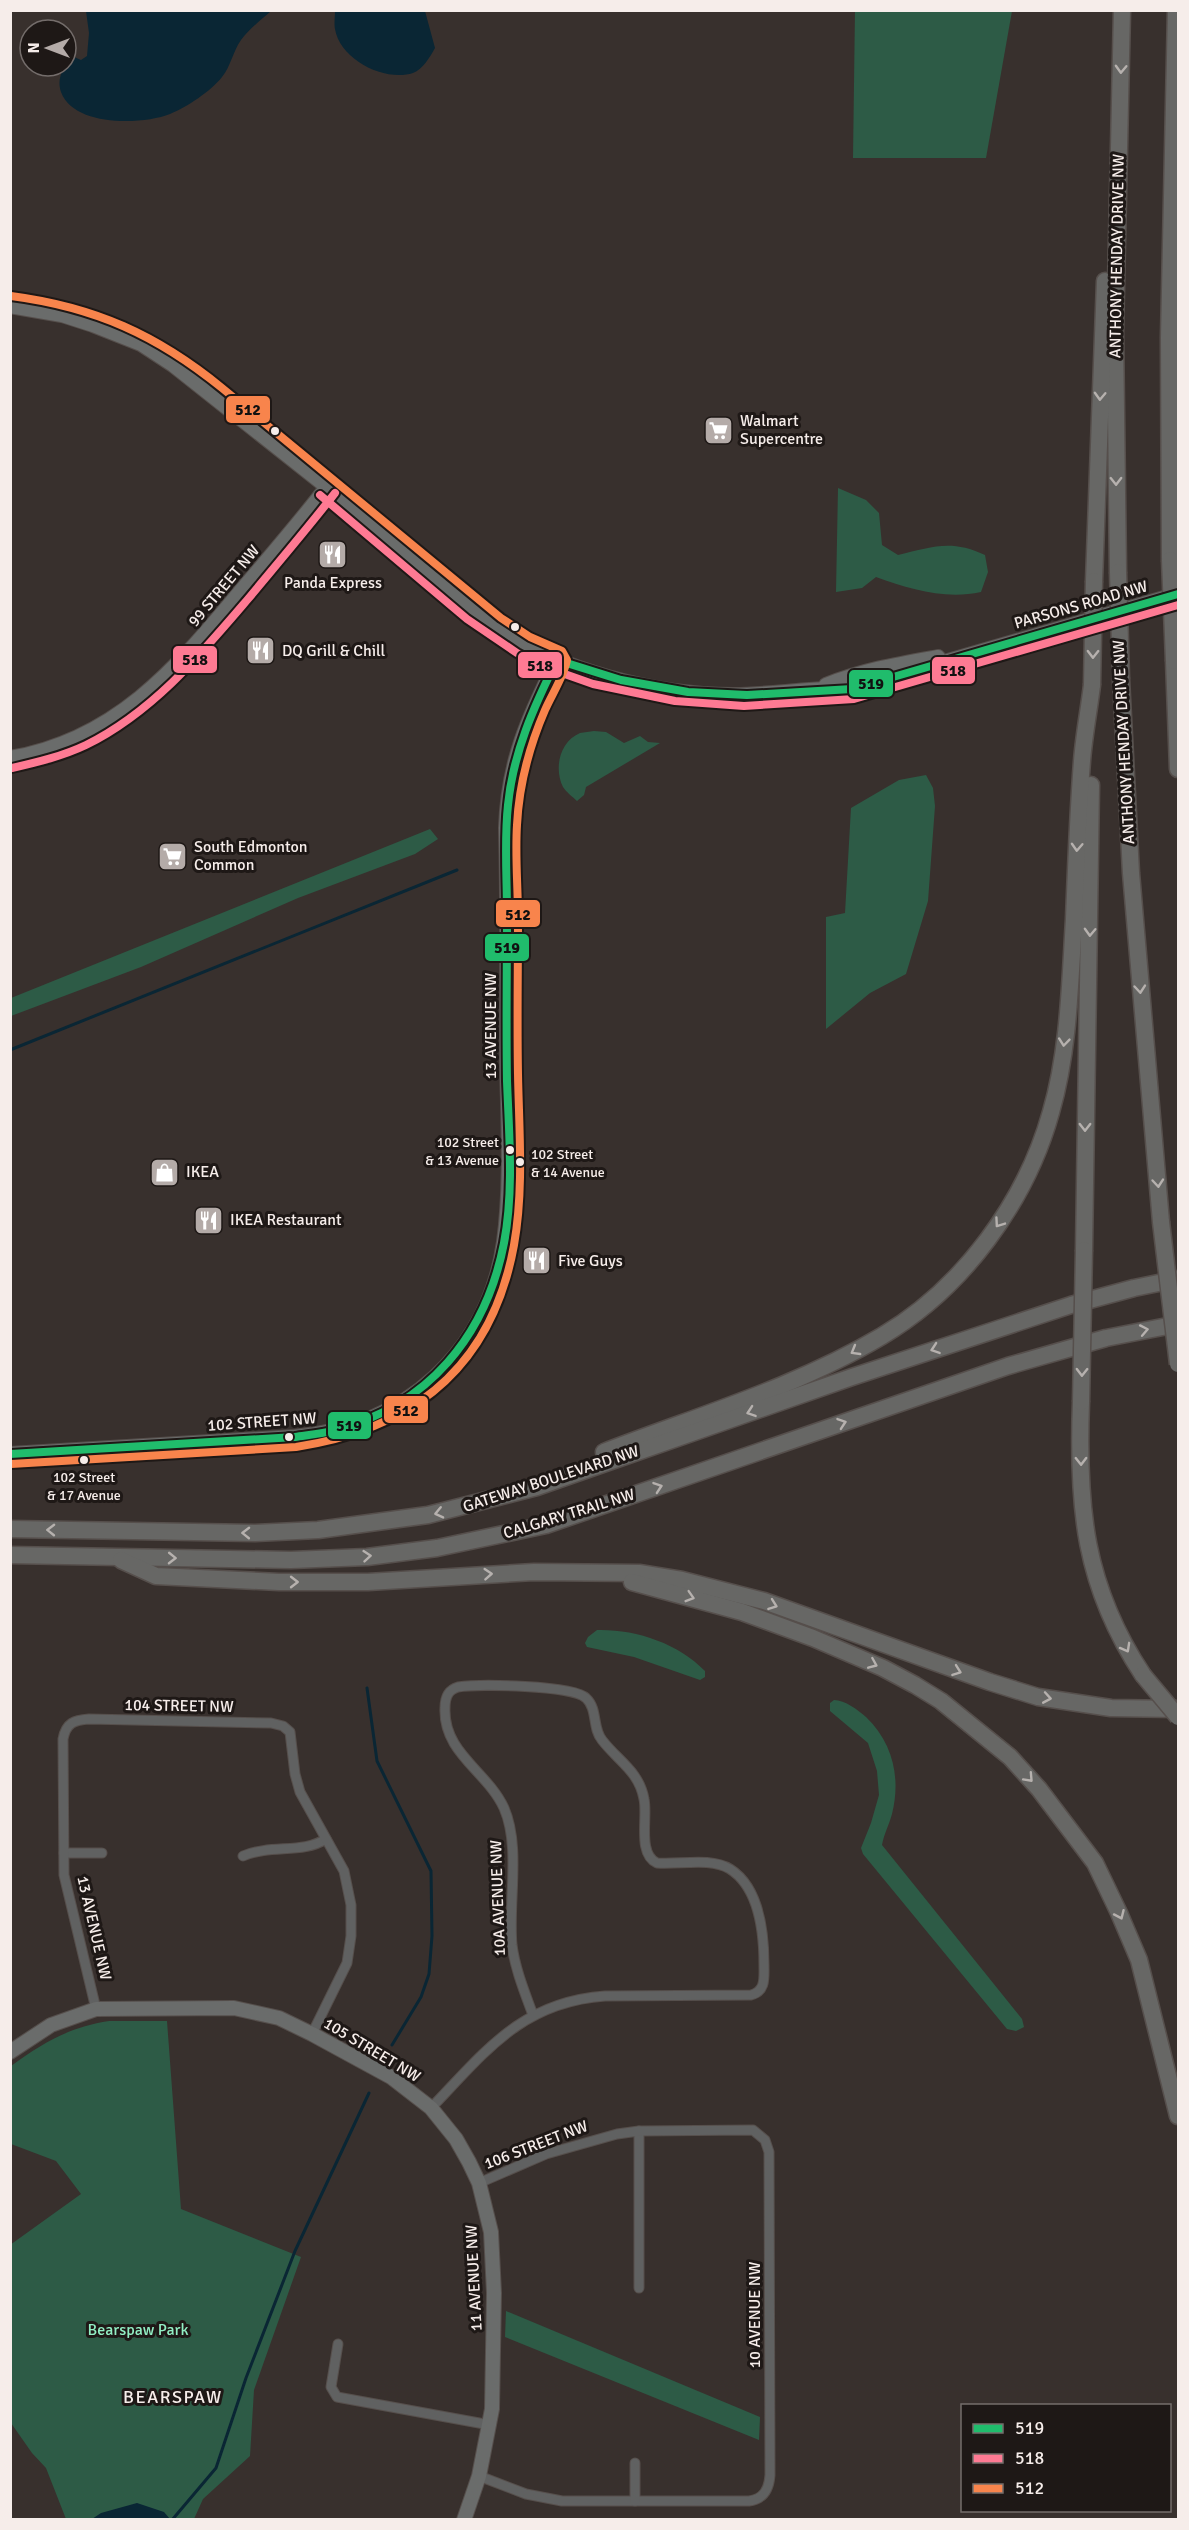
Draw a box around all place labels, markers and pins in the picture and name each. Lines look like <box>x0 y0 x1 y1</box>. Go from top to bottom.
place label: Walmart Supercentre <box>740 411 823 449</box>
supermarket icon: Walmart Supercentre <box>703 414 735 446</box>
unlabelled marker <box>269 425 281 437</box>
restaurant icon: Panda Express <box>317 539 349 571</box>
place label: Panda Express <box>284 573 382 593</box>
unlabelled marker <box>509 621 521 633</box>
restaurant icon: DQ Grill & Chill <box>245 635 277 667</box>
place label: DQ Grill & Chill <box>282 641 386 661</box>
place label: South Edmonton Common <box>194 837 307 875</box>
supermarket icon: South Edmonton Common <box>157 840 189 872</box>
place label: 102 Street & 13 Avenue <box>425 1134 499 1169</box>
marker: 102 Street & 13 Avenue <box>504 1144 516 1156</box>
place label: 102 Street & 14 Avenue <box>531 1146 605 1181</box>
shop icon: IKEA <box>149 1156 181 1188</box>
marker: 102 Street & 14 Avenue <box>514 1156 526 1168</box>
place label: IKEA <box>186 1162 219 1182</box>
restaurant icon: IKEA Restaurant <box>193 1204 225 1236</box>
place label: IKEA Restaurant <box>230 1210 342 1230</box>
restaurant icon: Five Guys <box>521 1245 553 1277</box>
place label: Five Guys <box>558 1251 623 1271</box>
unlabelled marker <box>283 1431 295 1443</box>
marker: 102 Street & 17 Avenue <box>78 1454 90 1466</box>
place label: 102 Street & 17 Avenue <box>47 1469 121 1504</box>

